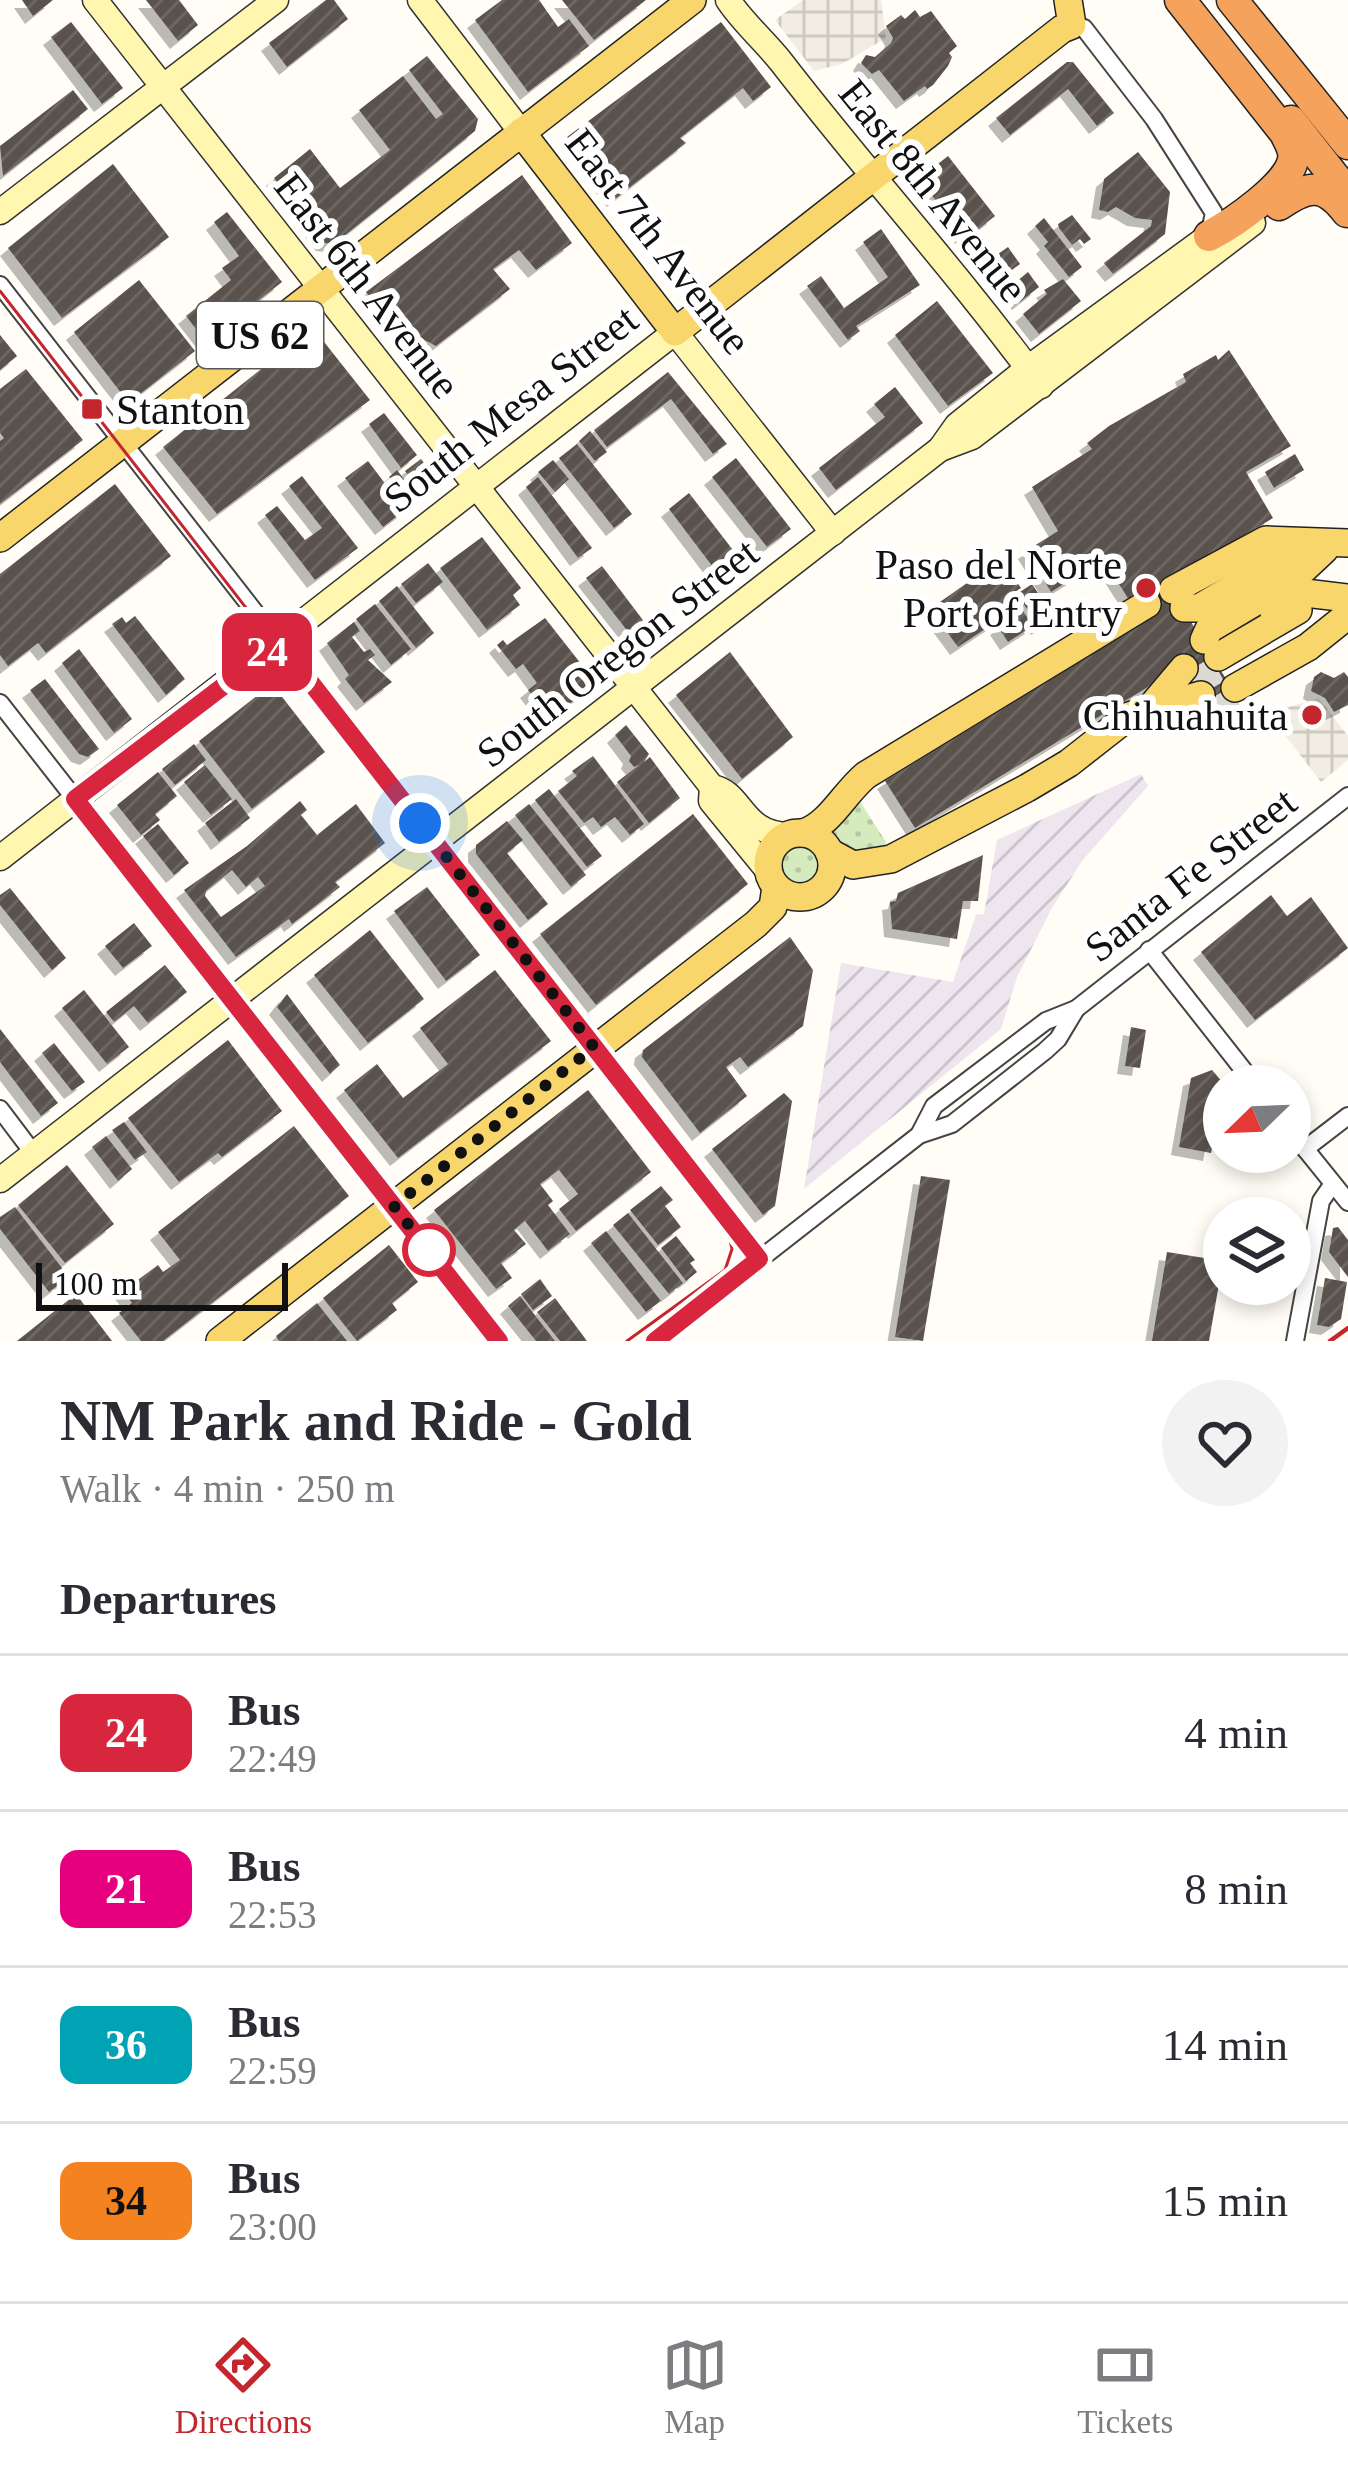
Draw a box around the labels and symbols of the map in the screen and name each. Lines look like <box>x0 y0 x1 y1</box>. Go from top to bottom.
street label: East 8th Avenue <box>830 70 1037 311</box>
street label: East 7th Avenue <box>556 120 760 363</box>
street label: East 6th Avenue <box>265 164 469 407</box>
street label: South Mesa Street <box>375 296 646 522</box>
road number: US 62 <box>197 302 323 368</box>
place label: Stanton <box>116 387 244 433</box>
marker: Stanton <box>79 396 105 422</box>
street label: South Oregon Street <box>468 529 767 776</box>
place label: Paso del Norte Port of Entry <box>875 542 1122 636</box>
marker: Paso del Norte Port of Entry <box>1133 575 1159 601</box>
line badge: 24 <box>213 613 321 691</box>
place label: Chihuahuita <box>1083 693 1288 739</box>
marker: Chihuahuita <box>1299 702 1325 728</box>
street label: Santa Fe Street <box>1076 778 1305 971</box>
your location <box>390 793 450 853</box>
north arrow <box>1203 1065 1311 1173</box>
unlabelled marker <box>404 1225 454 1275</box>
scale bar <box>36 1257 288 1310</box>

